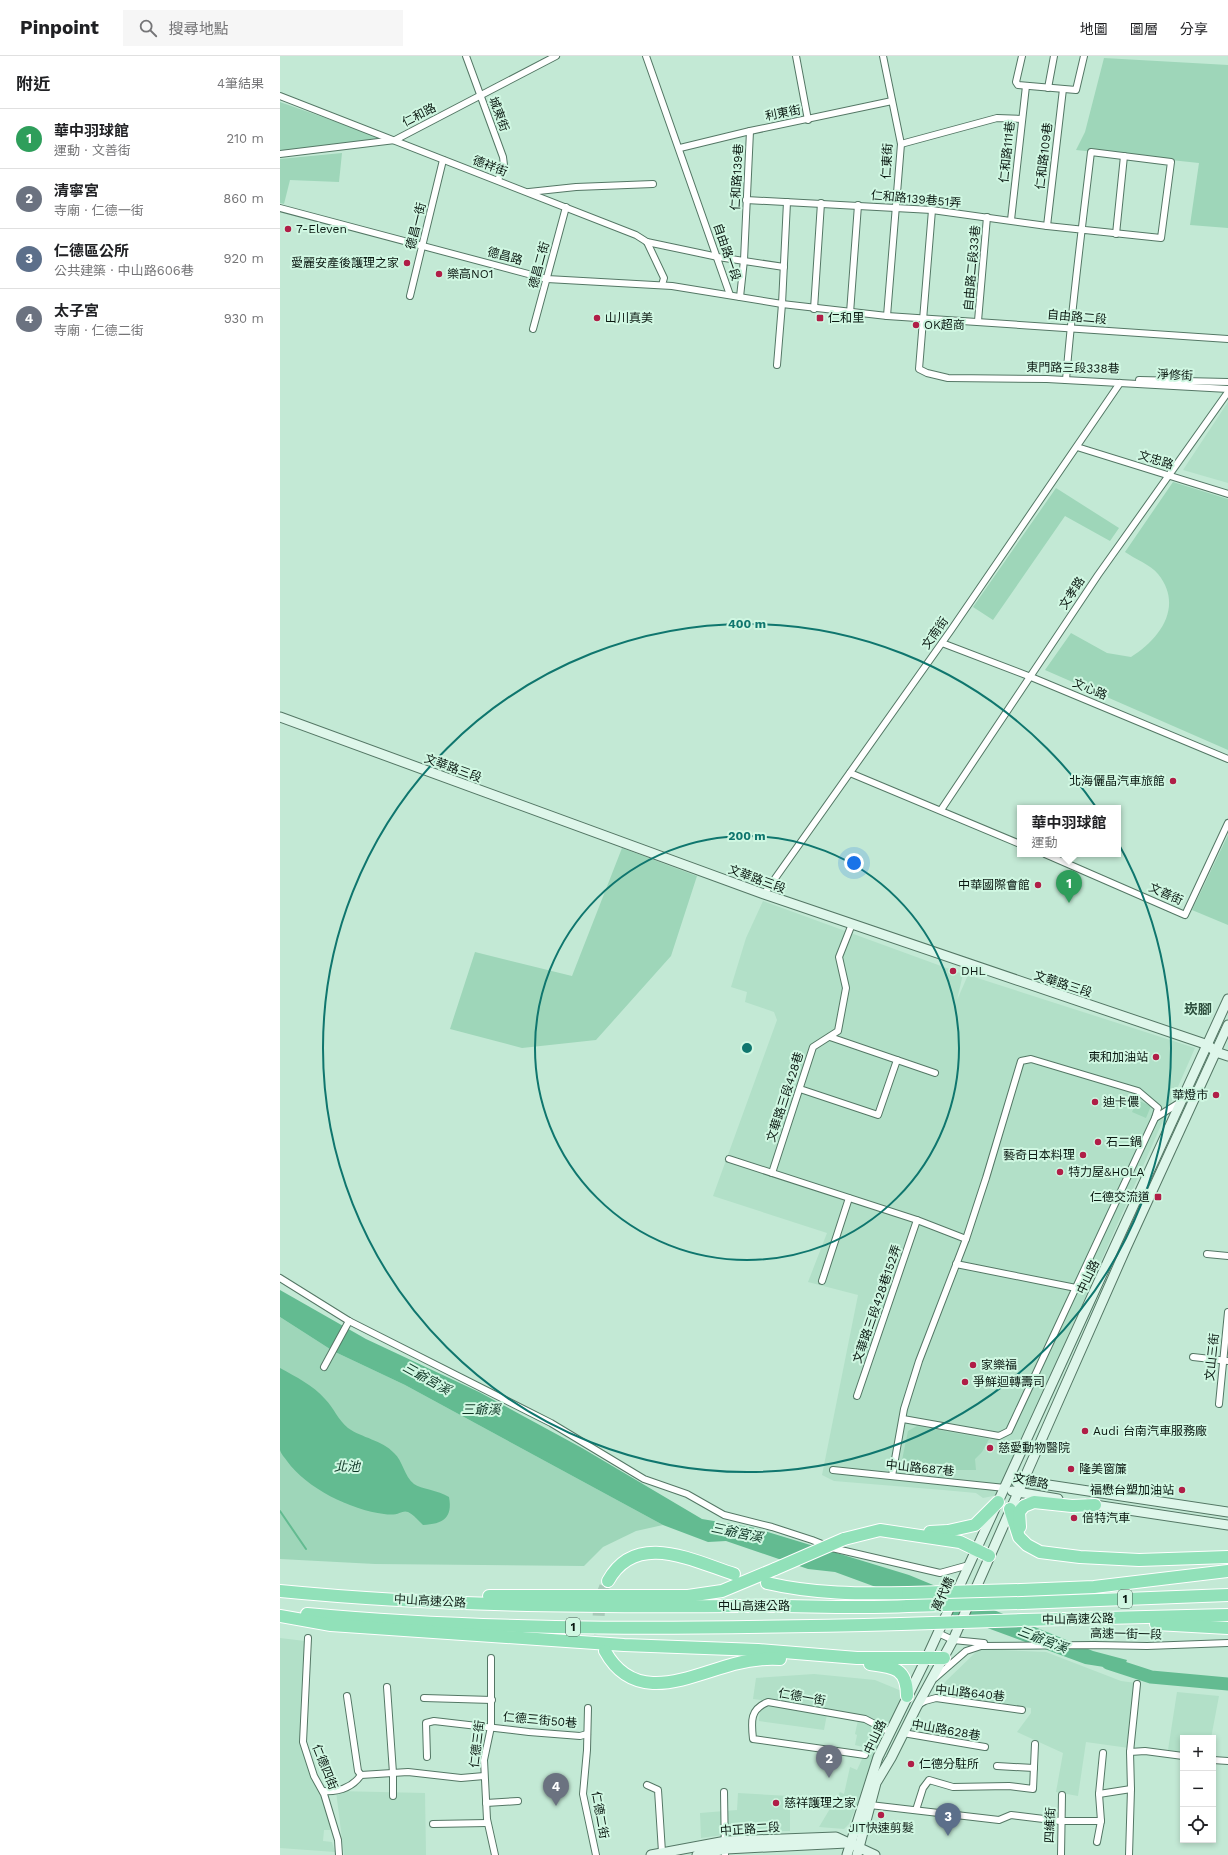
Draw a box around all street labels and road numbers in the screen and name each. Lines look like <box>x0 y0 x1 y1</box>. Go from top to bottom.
street label: 城東街 <box>486 95 512 133</box>
street label: 仁和路 <box>400 101 438 129</box>
street label: 利東街 <box>764 103 802 123</box>
street label: 仁和路111巷 <box>997 120 1017 184</box>
street label: 仁和路109巷 <box>1033 122 1055 190</box>
street label: 仁和路139巷 <box>728 143 746 211</box>
street label: 仁東街 <box>879 143 895 179</box>
street label: 德祥街 <box>471 153 509 179</box>
street label: 仁和路139巷51弄 <box>870 188 962 210</box>
street label: 德昌一街 <box>403 201 429 251</box>
street label: 自由路一段 <box>711 221 743 283</box>
street label: 自由路二段33巷 <box>961 225 983 311</box>
street label: 德昌二街 <box>526 240 552 290</box>
street label: 德昌路 <box>486 245 524 267</box>
street label: 自由路二段 <box>1046 307 1108 327</box>
street label: 東門路三段338巷 <box>1026 360 1120 376</box>
street label: 淨修街 <box>1157 367 1193 383</box>
street label: 文忠路 <box>1137 448 1175 472</box>
street label: 文孝路 <box>1056 574 1088 612</box>
street label: 文南街 <box>919 614 951 652</box>
street label: 文心路 <box>1071 676 1109 702</box>
street label: 文華路三段 <box>422 751 484 785</box>
street label: 文華路三段 <box>726 862 788 896</box>
street label: 文善街 <box>1147 880 1185 908</box>
street label: 文華路三段 <box>1032 968 1094 1000</box>
street label: 文華路三段428巷 <box>764 1050 806 1144</box>
street label: 文華路三段428巷152弄 <box>850 1243 904 1365</box>
street label: 中山路 <box>1074 1258 1102 1296</box>
street label: 文山三街 <box>1203 1332 1221 1382</box>
street label: 中山路687巷 <box>885 1457 955 1479</box>
street label: 文德路 <box>1012 1470 1050 1492</box>
street label: 萬代橋 <box>929 1575 957 1613</box>
road number: 1 <box>1118 1590 1132 1608</box>
street label: 中山高速公路 <box>394 1592 466 1610</box>
street label: 中山高速公路 <box>718 1599 790 1613</box>
street label: 中山高速公路 <box>1042 1611 1114 1627</box>
road number: 1 <box>566 1618 580 1636</box>
street label: 高速一街一段 <box>1090 1626 1162 1642</box>
street label: 中山路640巷 <box>934 1682 1006 1704</box>
street label: 仁德一街 <box>777 1686 827 1708</box>
street label: 仁德三街50巷 <box>502 1710 578 1730</box>
street label: 中山路628巷 <box>910 1717 982 1743</box>
street label: 中山路 <box>861 1718 889 1756</box>
street label: 仁德三街 <box>467 1719 487 1769</box>
street label: 仁德四街 <box>310 1742 340 1792</box>
street label: 仁德二街 <box>589 1790 611 1840</box>
street label: 四維街 <box>1042 1807 1058 1843</box>
street label: 中正路二段 <box>720 1820 780 1838</box>

